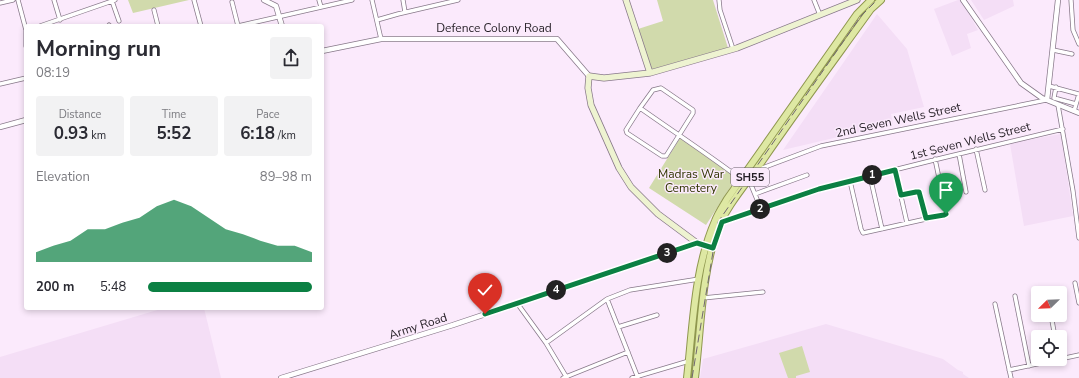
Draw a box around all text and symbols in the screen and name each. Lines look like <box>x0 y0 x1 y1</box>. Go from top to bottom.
street label: Defence Colony Road <box>436 20 552 36</box>
text: Morning run <box>36 34 161 64</box>
button: share <box>270 37 312 79</box>
text: 08:19 <box>36 64 70 82</box>
street label: 2nd Seven Wells Street <box>834 99 963 141</box>
text: Distance <box>59 107 101 122</box>
text: Time <box>162 107 186 122</box>
text: Pace <box>256 107 280 122</box>
street label: 1st Seven Wells Street <box>908 118 1033 164</box>
text: 0.93 <box>54 122 89 145</box>
text: 5:52 <box>157 122 191 145</box>
text: 6:18 <box>240 122 275 145</box>
text: km <box>89 128 106 143</box>
text: /km <box>275 128 296 143</box>
pin: 1 <box>862 165 882 185</box>
park label: Madras War Cemetery <box>658 166 725 196</box>
text: 1 <box>869 167 875 182</box>
text: Elevation <box>36 168 90 186</box>
text: 89–98 m <box>260 168 312 186</box>
road number: SH55 <box>731 168 769 186</box>
pin <box>929 173 963 214</box>
icon: arrive <box>935 179 957 201</box>
pin: 2 <box>750 199 770 219</box>
text: 2 <box>757 201 763 216</box>
pin: 3 <box>657 243 677 263</box>
text: 3 <box>664 245 670 260</box>
pin <box>468 273 502 314</box>
text: 200 m <box>36 278 74 296</box>
text: 5:48 <box>100 278 126 296</box>
icon: check <box>474 279 496 301</box>
pin: 4 <box>546 280 566 300</box>
text: 4 <box>553 282 559 297</box>
north arrow <box>1031 286 1067 322</box>
map controls <box>1031 286 1067 366</box>
street label: Army Road <box>387 309 449 343</box>
button: locate <box>1031 330 1067 366</box>

